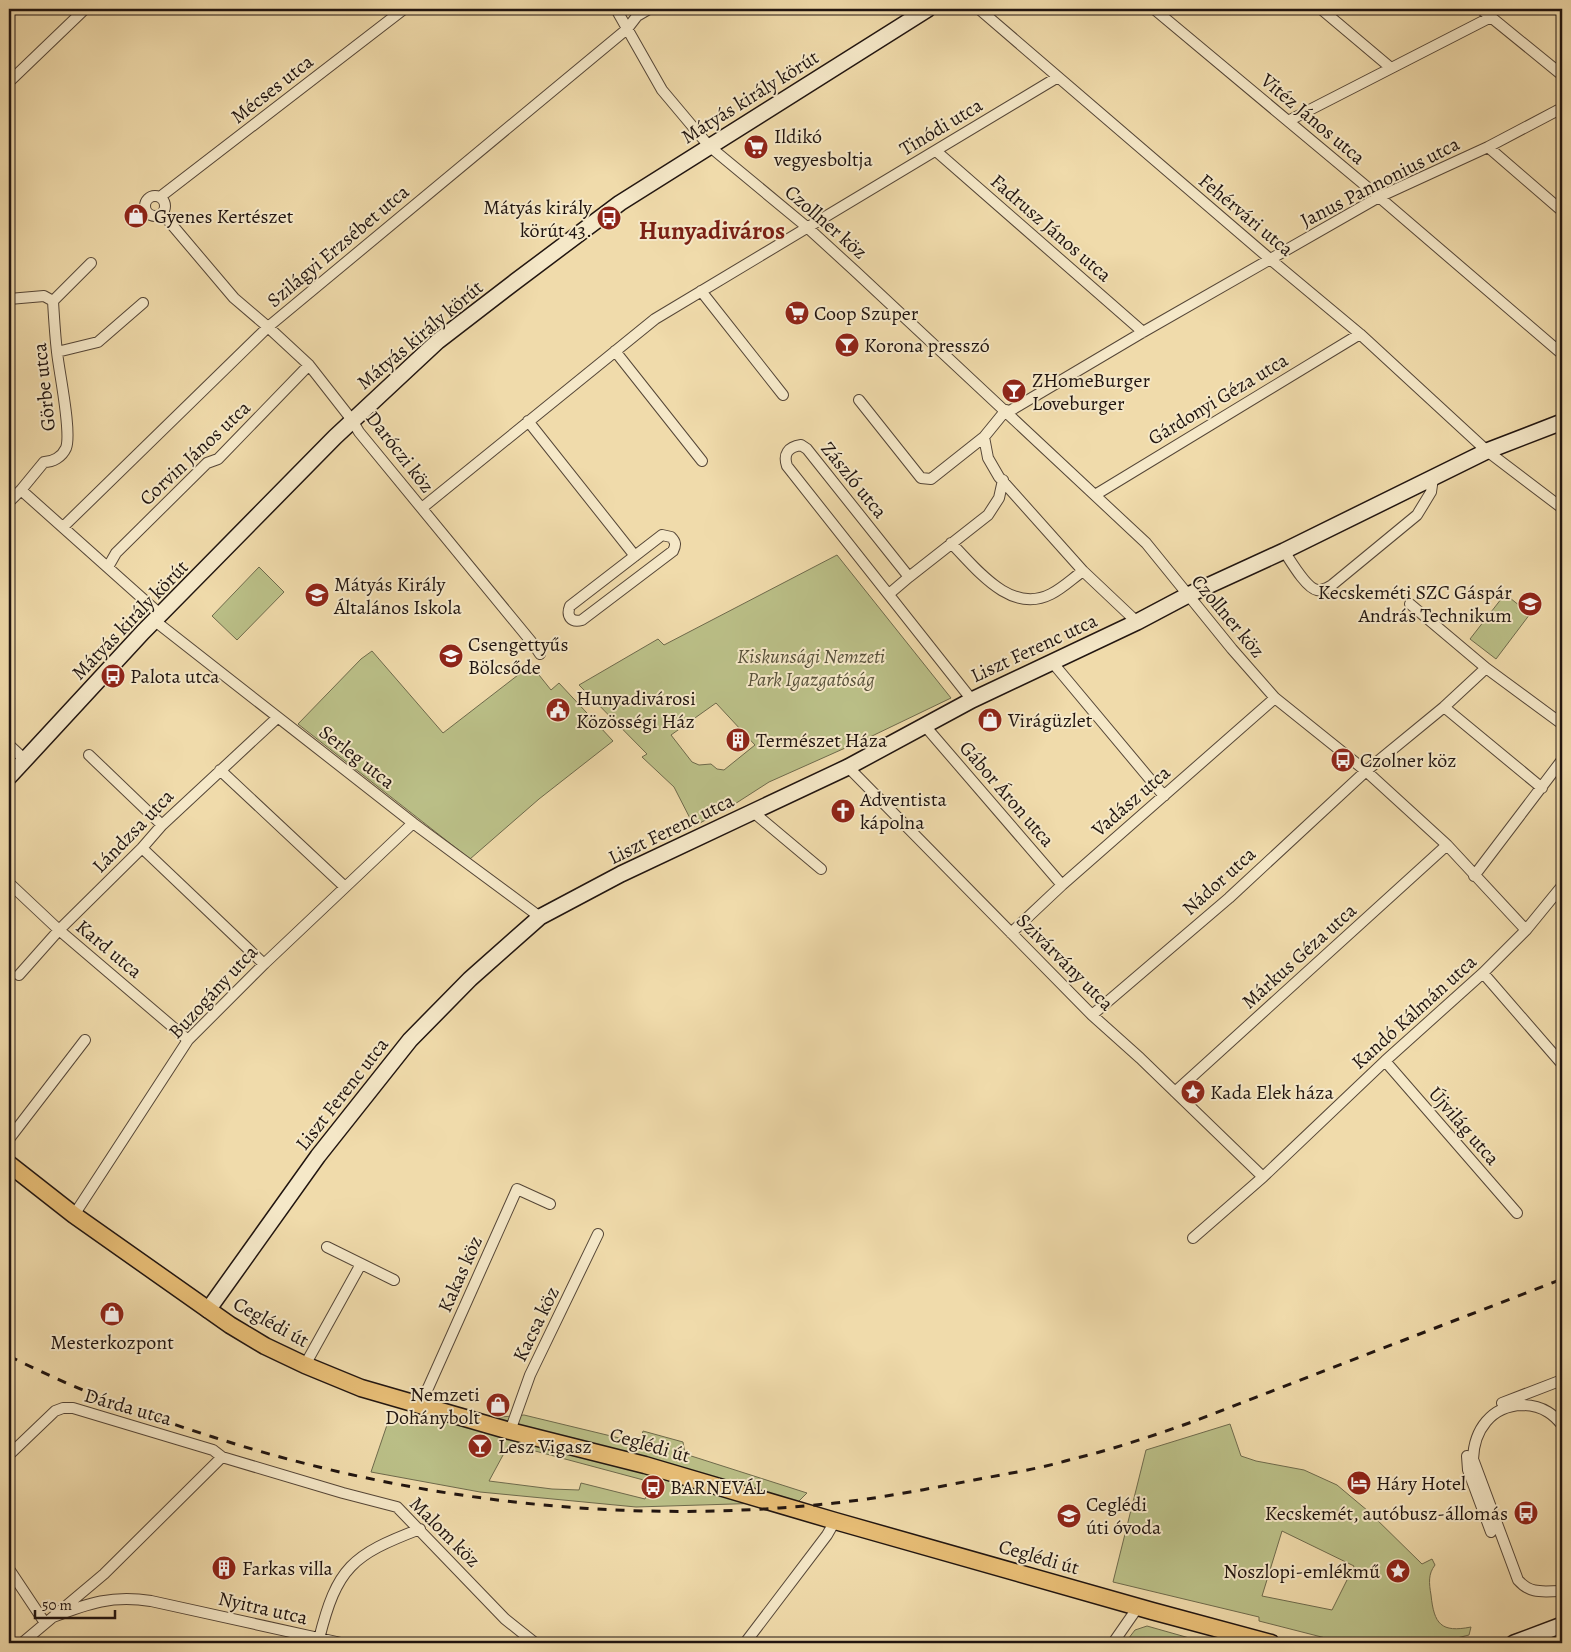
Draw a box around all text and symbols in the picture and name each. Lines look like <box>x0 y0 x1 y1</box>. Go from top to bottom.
street label: Mátyás király körút <box>676 44 824 150</box>
street label: Mécses utca <box>225 48 319 130</box>
street label: Vitéz János utca <box>1254 67 1372 171</box>
street label: Tinódi utca <box>895 91 988 162</box>
place label: Ildikó vegyesboltja <box>773 123 874 173</box>
street label: Janus Pannonius utca <box>1296 130 1465 234</box>
supermarket icon: Ildikó vegyesboltja <box>743 134 769 160</box>
street label: Fehérvári utca <box>1193 167 1300 263</box>
street label: Fadrusz János utca <box>985 168 1118 289</box>
street label: Szilágyi Erzsébet utca <box>261 178 415 314</box>
street label: Czollner köz <box>779 179 873 265</box>
place label: Mátyás király körút 43. <box>483 194 593 244</box>
shop icon: Gyenes Kertészet <box>123 203 149 229</box>
place label: Gyenes Kertészet <box>154 203 294 230</box>
bus stop icon: Mátyás király körút 43. <box>596 205 622 231</box>
district label: Hunyadiváros <box>639 214 785 248</box>
street label: Mátyás király körút <box>351 274 489 396</box>
supermarket icon: Coop Szuper <box>784 300 810 326</box>
place label: Coop Szuper <box>814 300 919 327</box>
bar icon: Korona presszó <box>834 332 860 358</box>
place label: Korona presszó <box>864 332 990 359</box>
street label: Görbe utca <box>26 341 62 433</box>
street label: Gárdonyi Géza utca <box>1143 346 1294 452</box>
place label: ZHomeBurger Loveburger <box>1032 367 1150 417</box>
bar icon: ZHomeBurger Loveburger <box>1001 378 1027 404</box>
street label: Corvin János utca <box>134 394 257 512</box>
street label: Daróczi köz <box>360 406 440 498</box>
street label: Zászló utca <box>815 436 894 525</box>
street label: Mátyás király körút <box>66 554 195 686</box>
street label: Czollner köz <box>1185 569 1271 663</box>
place label: Mátyás Király Általános Iskola <box>333 571 462 621</box>
place label: Kecskeméti SZC Gáspár András Technikum <box>1318 579 1512 629</box>
school or university icon: Mátyás Király Általános Iskola <box>304 582 330 608</box>
school or university icon: Kecskeméti SZC Gáspár András Technikum <box>1517 591 1543 617</box>
street label: Liszt Ferenc utca <box>966 607 1102 689</box>
place label: Csengettyűs Bölcsőde <box>468 631 568 681</box>
school or university icon: Csengettyűs Bölcsőde <box>438 643 464 669</box>
park label: Kiskunsági Nemzeti Park Igazgatóság <box>737 643 885 693</box>
bus stop icon: Palota utca <box>100 663 126 689</box>
place label: Palota utca <box>130 663 220 690</box>
place label: Hunyadivárosi Közösségi Ház <box>576 685 696 735</box>
public building icon: Hunyadivárosi Közösségi Ház <box>545 697 571 723</box>
shop icon: Virágüzlet <box>977 707 1003 733</box>
place label: Virágüzlet <box>1007 707 1093 734</box>
street label: Serleg utca <box>313 719 401 796</box>
building icon: Természet Háza <box>725 727 751 753</box>
place label: Természet Háza <box>756 727 888 754</box>
street label: Gábor Áron utca <box>953 735 1061 853</box>
bus stop icon: Czolner köz <box>1330 747 1356 773</box>
place label: Czolner köz <box>1360 747 1456 774</box>
street label: Vadász utca <box>1085 759 1177 843</box>
street label: Lándzsa utca <box>86 783 180 879</box>
place label: Adventista kápolna <box>859 786 947 836</box>
street label: Liszt Ferenc utca <box>604 787 739 871</box>
church icon: Adventista kápolna <box>830 798 856 824</box>
street label: Nádor utca <box>1176 840 1262 921</box>
street label: Márkus Géza utca <box>1236 897 1363 1015</box>
street label: Szivárvány utca <box>1010 907 1120 1017</box>
street label: Kard utca <box>70 913 148 985</box>
street label: Buzogány utca <box>162 939 264 1045</box>
street label: Kandó Kálmán utca <box>1346 948 1483 1075</box>
street label: Liszt Ferenc utca <box>289 1031 395 1156</box>
place icon: Kada Elek háza <box>1180 1079 1206 1105</box>
place label: Kada Elek háza <box>1210 1079 1334 1106</box>
street label: Újvilág utca <box>1422 1081 1506 1172</box>
street label: Kakas köz <box>431 1231 489 1317</box>
street label: Kacsa köz <box>506 1282 566 1366</box>
street label: Ceglédi út <box>228 1290 314 1354</box>
shop icon: Mesterkozpont <box>99 1301 125 1327</box>
place label: Mesterkozpont <box>50 1329 174 1356</box>
place label: Nemzeti Dohánybolt <box>385 1381 480 1431</box>
street label: Dárda utca <box>81 1382 176 1433</box>
shop icon: Nemzeti Dohánybolt <box>485 1392 511 1418</box>
street label: Ceglédi út <box>607 1421 694 1469</box>
bar icon: Lesz Vigasz <box>467 1433 493 1459</box>
place label: Lesz Vigasz <box>498 1433 592 1460</box>
hotel icon: Háry Hotel <box>1346 1470 1372 1496</box>
place label: Háry Hotel <box>1376 1470 1466 1497</box>
bus stop icon: BARNEVÁL <box>640 1474 666 1500</box>
place label: BARNEVÁL <box>670 1474 766 1501</box>
street label: Malom köz <box>404 1491 486 1573</box>
place label: Ceglédi úti óvoda <box>1086 1491 1162 1541</box>
place label: Kecskemét, autóbusz-állomás <box>1265 1500 1508 1527</box>
bus stop icon: Kecskemét, autóbusz-állomás <box>1513 1500 1539 1526</box>
school or university icon: Ceglédi úti óvoda <box>1056 1503 1082 1529</box>
street label: Ceglédi út <box>996 1533 1083 1581</box>
building icon: Farkas villa <box>211 1555 237 1581</box>
place label: Farkas villa <box>242 1555 334 1582</box>
place label: Noszlopi-emlékmű <box>1223 1558 1380 1585</box>
place icon: Noszlopi-emlékmű <box>1385 1558 1411 1584</box>
street label: Nyitra utca <box>216 1585 311 1632</box>
scale bar <box>35 1587 115 1619</box>
text: 50 m <box>42 1595 72 1615</box>

